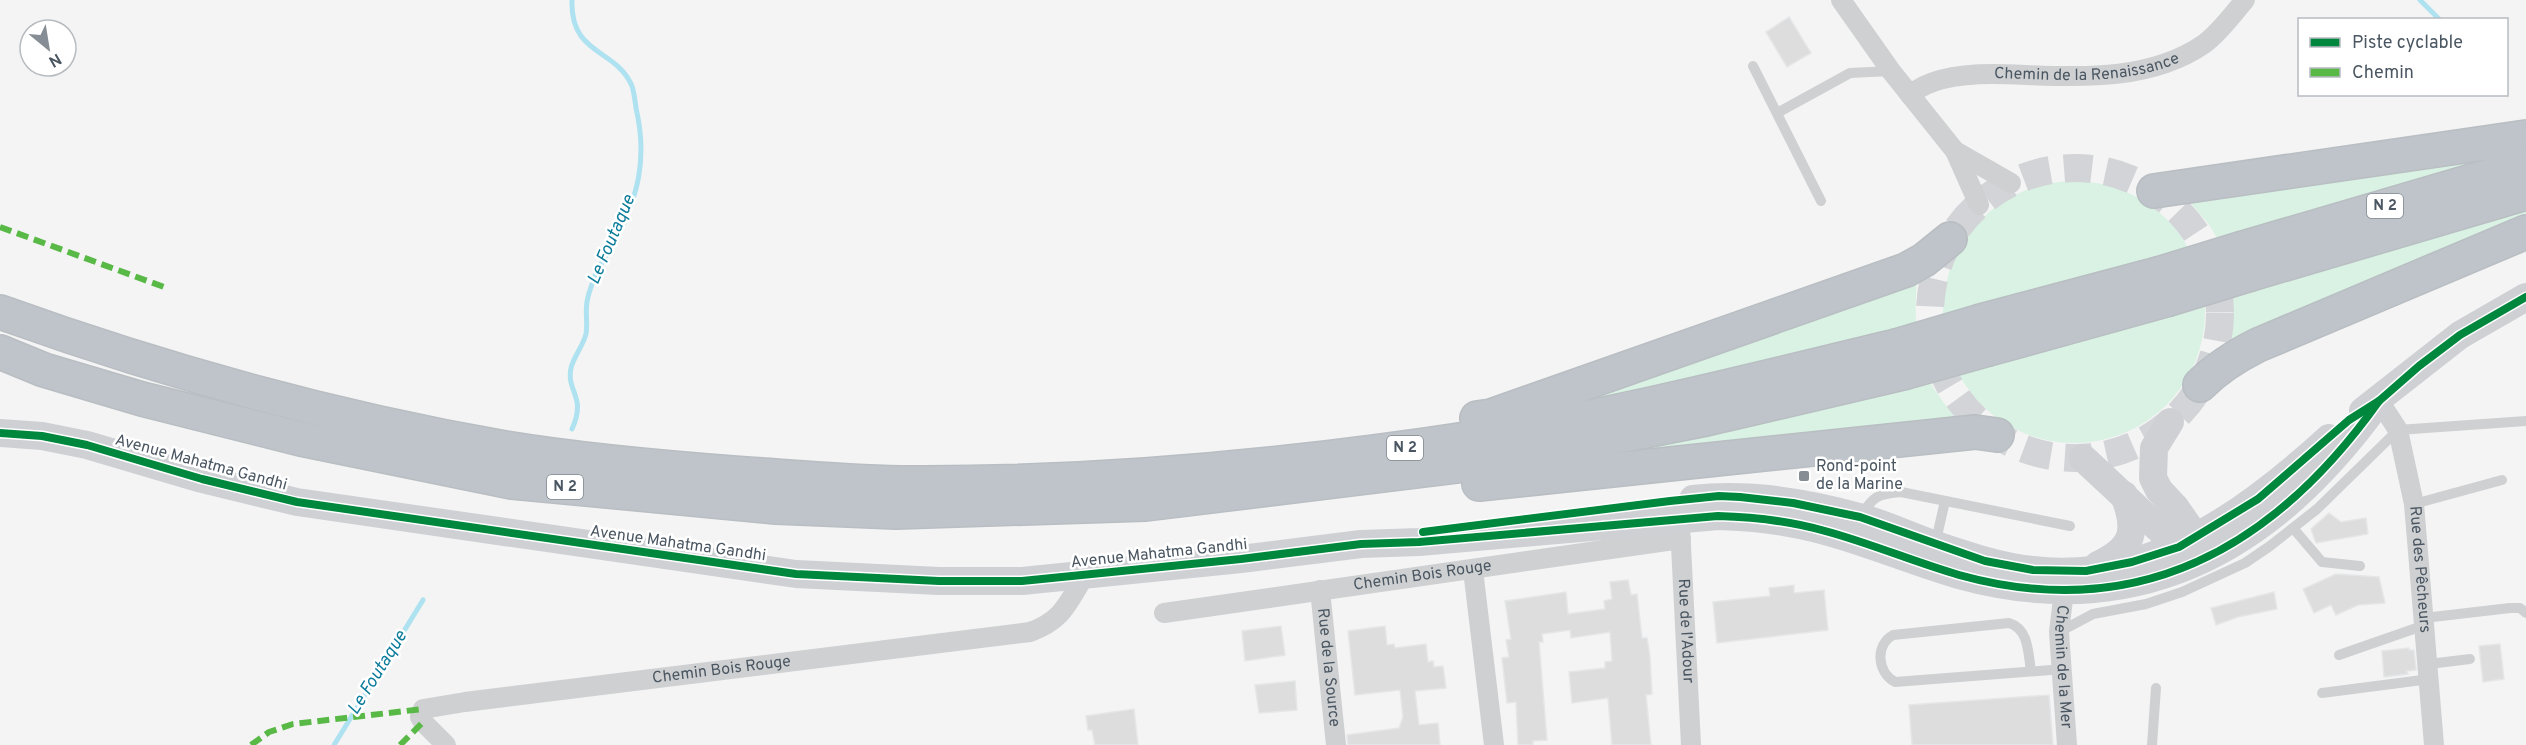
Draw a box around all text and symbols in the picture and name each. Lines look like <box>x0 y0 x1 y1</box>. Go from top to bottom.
north arrow <box>18 18 78 78</box>
legend <box>2298 18 2508 96</box>
text: Piste cyclable <box>2352 32 2463 55</box>
text: N <box>45 48 64 71</box>
street label: Chemin de la Renaissance <box>1994 49 2183 86</box>
text: Chemin <box>2352 62 2414 85</box>
water label: Le Foutaque <box>583 191 641 288</box>
road number: N 2 <box>2367 194 2403 218</box>
street label: Avenue Mahatma Gandhi <box>113 430 289 496</box>
road number: N 2 <box>1387 436 1423 460</box>
place label: Rond-point de la Marine <box>1816 457 1903 495</box>
marker: Rond-point de la Marine <box>1797 469 1811 483</box>
road number: N 2 <box>547 475 583 499</box>
street label: Rue des Pêcheurs <box>2404 505 2435 634</box>
street label: Avenue Mahatma Gandhi <box>589 522 767 566</box>
street label: Avenue Mahatma Gandhi <box>1070 535 1248 573</box>
street label: Chemin Bois Rouge <box>1352 556 1493 596</box>
street label: Rue de l'Adour <box>1673 578 1698 684</box>
street label: Chemin de la Mer <box>2049 603 2076 729</box>
street label: Rue de la Source <box>1312 607 1344 728</box>
water label: Le Foutaque <box>343 626 413 719</box>
street label: Chemin Bois Rouge <box>651 652 792 689</box>

